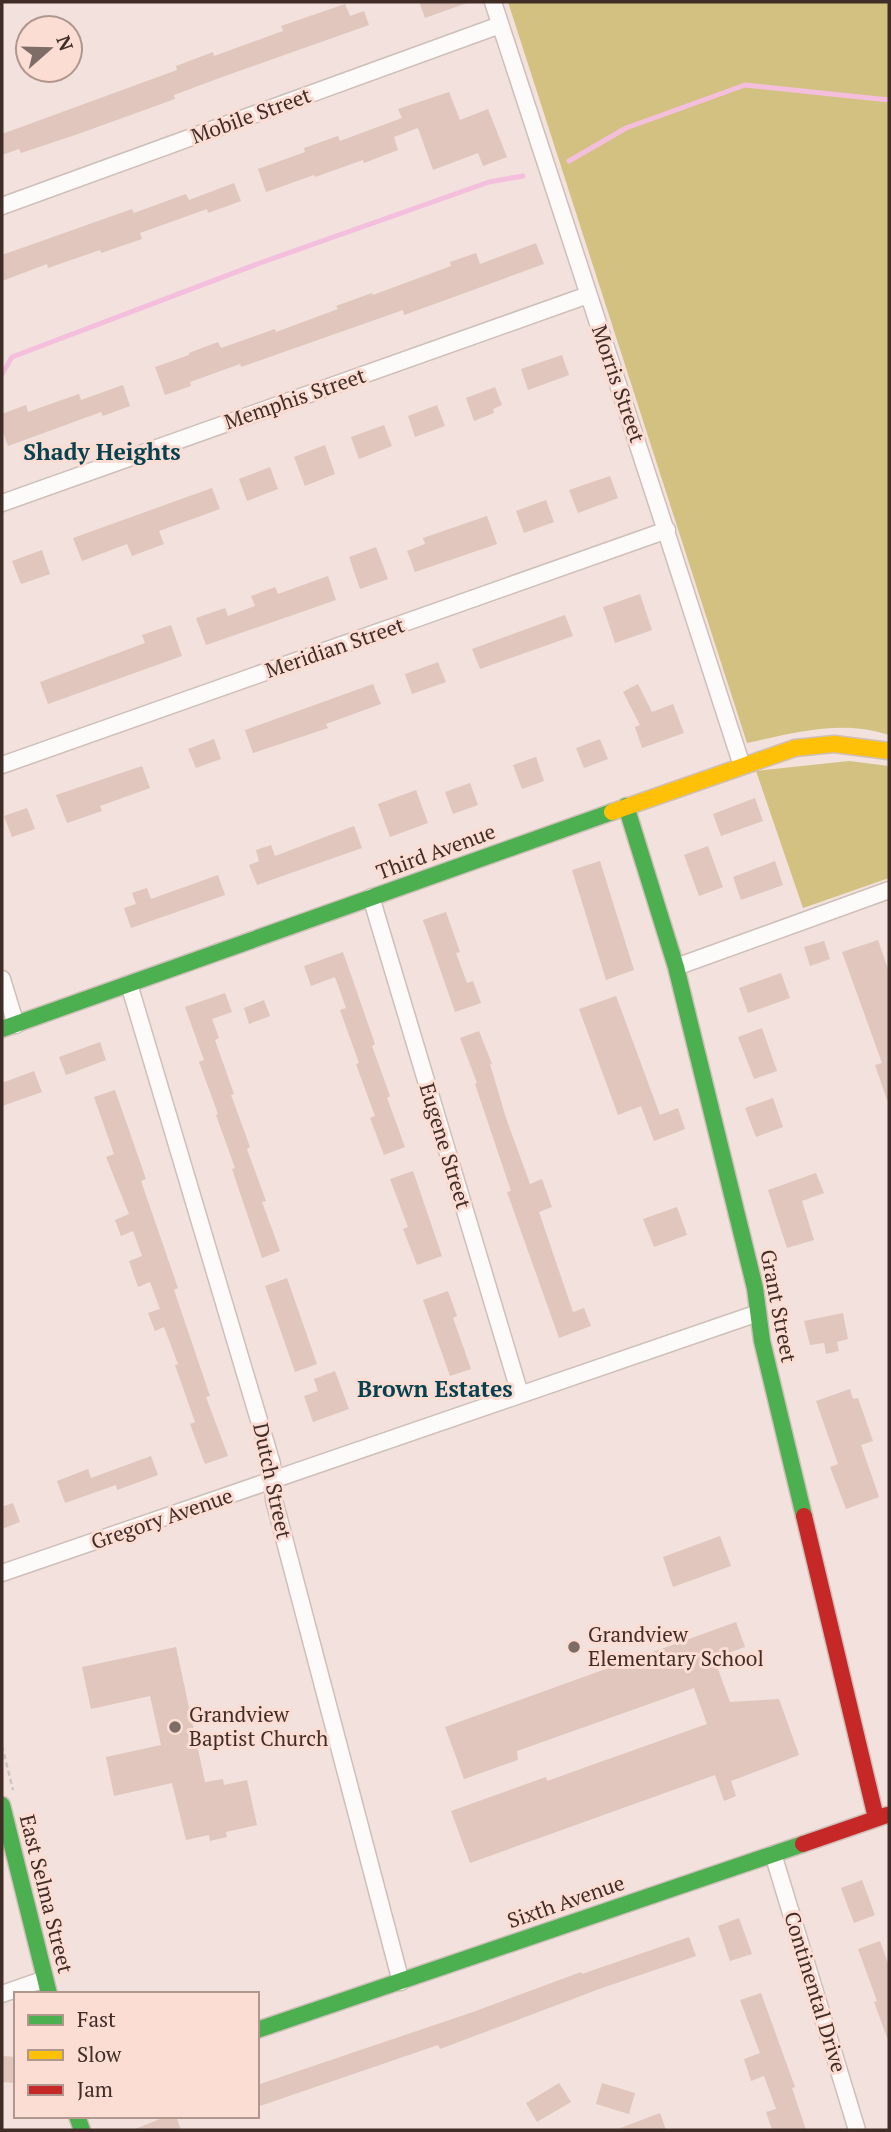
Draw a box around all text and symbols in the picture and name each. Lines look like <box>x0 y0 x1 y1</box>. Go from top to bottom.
north arrow <box>14 14 84 84</box>
text: N <box>51 32 80 55</box>
street label: Mobile Street <box>187 80 315 150</box>
street label: Morris Street <box>586 321 652 446</box>
street label: Memphis Street <box>220 361 369 435</box>
district label: Shady Heights <box>23 436 181 467</box>
street label: Meridian Street <box>261 610 408 684</box>
street label: Third Avenue <box>372 817 499 886</box>
street label: Eugene Street <box>414 1079 478 1212</box>
street label: Grant Street <box>754 1247 804 1365</box>
district label: Brown Estates <box>357 1373 513 1404</box>
street label: Dutch Street <box>247 1420 299 1542</box>
street label: Gregory Avenue <box>87 1481 236 1555</box>
place label: Grandview Elementary School <box>588 1620 764 1672</box>
marker: Grandview Elementary School <box>566 1639 582 1655</box>
place label: Grandview Baptist Church <box>189 1700 328 1752</box>
marker: Grandview Baptist Church <box>167 1719 183 1735</box>
street label: East Selma Street <box>14 1811 80 1976</box>
street label: Sixth Avenue <box>503 1868 628 1934</box>
street label: Continental Drive <box>778 1908 854 2075</box>
legend <box>14 1992 259 2118</box>
text: Fast <box>77 2005 116 2033</box>
text: Slow <box>77 2040 122 2068</box>
text: Jam <box>77 2075 113 2103</box>

